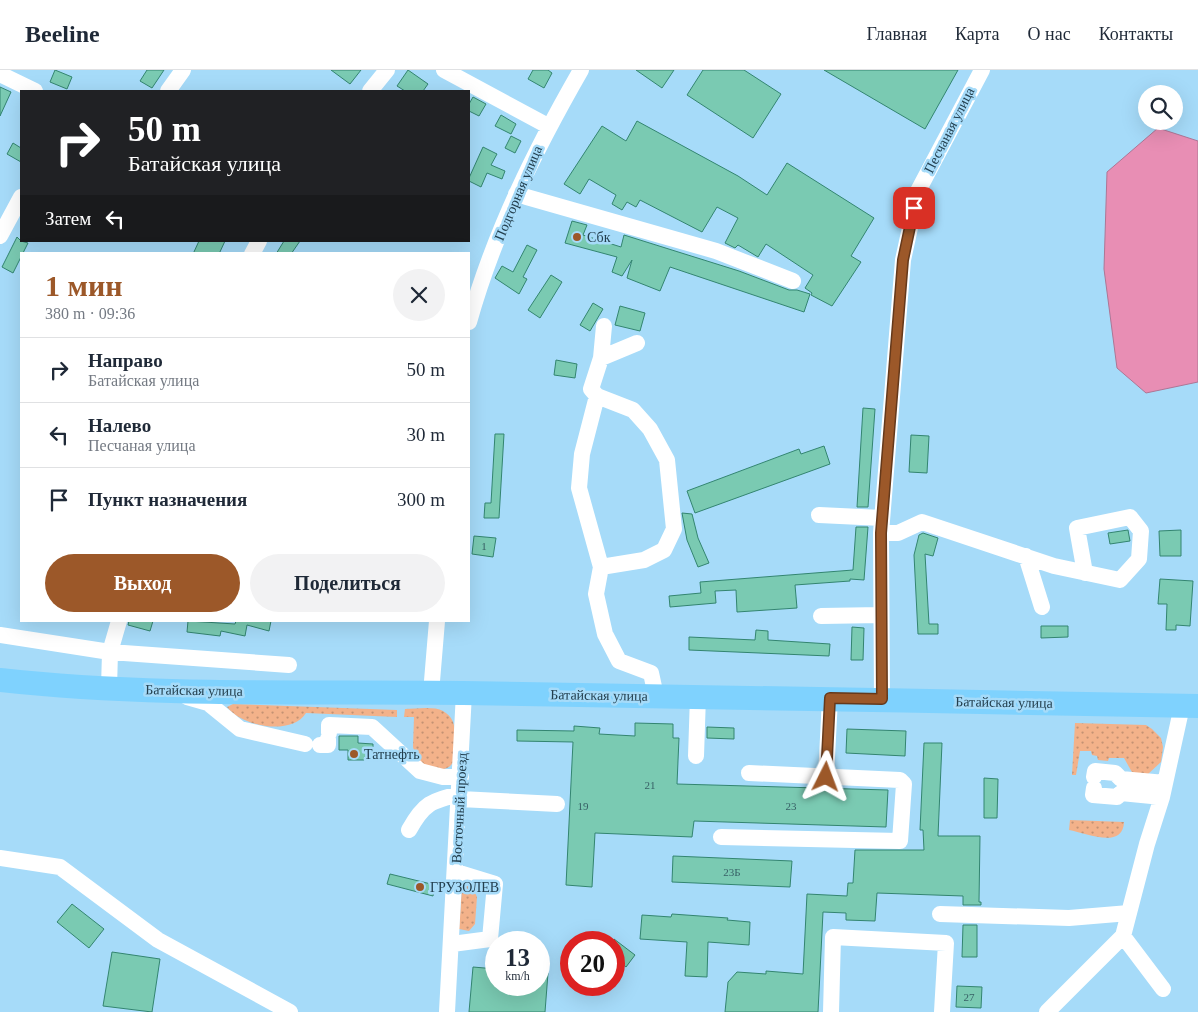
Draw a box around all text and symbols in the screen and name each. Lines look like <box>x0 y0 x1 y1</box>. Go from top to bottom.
text: Beeline <box>25 21 100 47</box>
text: Главная <box>867 24 927 44</box>
text: Карта <box>955 24 1000 44</box>
text: О нас <box>1028 24 1071 44</box>
text: Контакты <box>1099 24 1173 44</box>
street label: Песчаная улица <box>921 84 978 176</box>
map controls <box>1138 85 1183 130</box>
button: search <box>1138 85 1183 130</box>
icon: right <box>45 110 110 175</box>
text: 50 m <box>128 110 201 149</box>
street label: Подгорная улица <box>492 143 545 243</box>
text: Батайская улица <box>128 151 281 176</box>
pin <box>893 187 935 229</box>
icon: arrive <box>900 194 928 222</box>
icon: left <box>101 205 129 233</box>
text: Затем <box>45 208 91 229</box>
place label: Сбк <box>587 230 611 245</box>
marker: Сбк <box>571 231 583 243</box>
text: 1 мин <box>45 269 123 302</box>
button: close <box>393 269 445 321</box>
text: 380 m · 09:36 <box>45 305 135 322</box>
text: Направо <box>88 350 163 371</box>
icon: right <box>45 356 73 384</box>
text: 50 m <box>406 359 445 380</box>
text: Батайская улица <box>88 372 199 389</box>
text: Налево <box>88 415 151 436</box>
icon: left <box>45 421 73 449</box>
text: 30 m <box>406 424 445 445</box>
text: Песчаная улица <box>88 437 196 454</box>
icon: arrive <box>45 486 73 514</box>
text: Пункт назначения <box>88 489 247 510</box>
text: 300 m <box>397 489 445 510</box>
house number: 1 <box>481 540 487 552</box>
button: Выход <box>45 554 240 612</box>
button: Поделиться <box>250 554 445 612</box>
street label: Батайская улица <box>145 682 244 699</box>
street label: Батайская улица <box>550 687 649 704</box>
street label: Батайская улица <box>955 694 1054 711</box>
place label: Татнефть <box>364 747 420 762</box>
marker: Татнефть <box>348 748 360 760</box>
position arrow <box>799 750 851 802</box>
street label: Восточный проезд <box>449 752 470 864</box>
house number: 21 <box>645 779 656 791</box>
house number: 19 <box>578 800 589 812</box>
house number: 23 <box>786 800 797 812</box>
house number: 23Б <box>723 866 741 878</box>
place label: ГРУЗОЛЕВ <box>430 880 499 895</box>
marker: ГРУЗОЛЕВ <box>414 881 426 893</box>
speed limit sign: 20 <box>560 931 625 996</box>
text: 13 <box>505 944 530 971</box>
text: km/h <box>505 969 530 983</box>
house number: 27 <box>964 991 975 1003</box>

